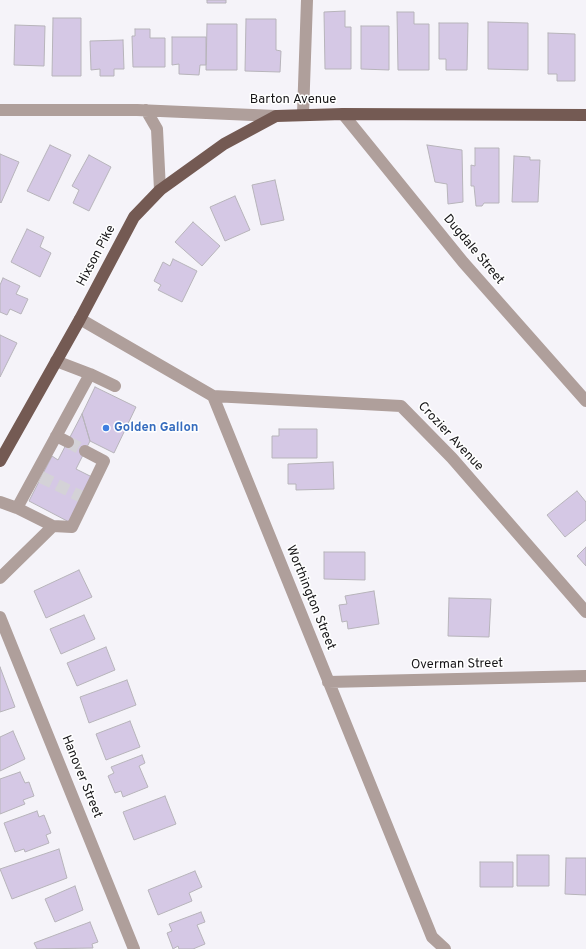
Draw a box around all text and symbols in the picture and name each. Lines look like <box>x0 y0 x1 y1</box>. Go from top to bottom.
street label: Barton Avenue <box>250 92 336 108</box>
street label: Dugdale Street <box>439 212 507 288</box>
street label: Hixson Pike <box>74 223 120 289</box>
street label: Crozier Avenue <box>414 399 486 475</box>
place label: Golden Gallon <box>114 420 198 436</box>
marker: Golden Gallon <box>101 423 111 433</box>
street label: Worthington Street <box>282 543 338 653</box>
street label: Overman Street <box>411 656 503 674</box>
street label: Hanover Street <box>57 733 105 821</box>

